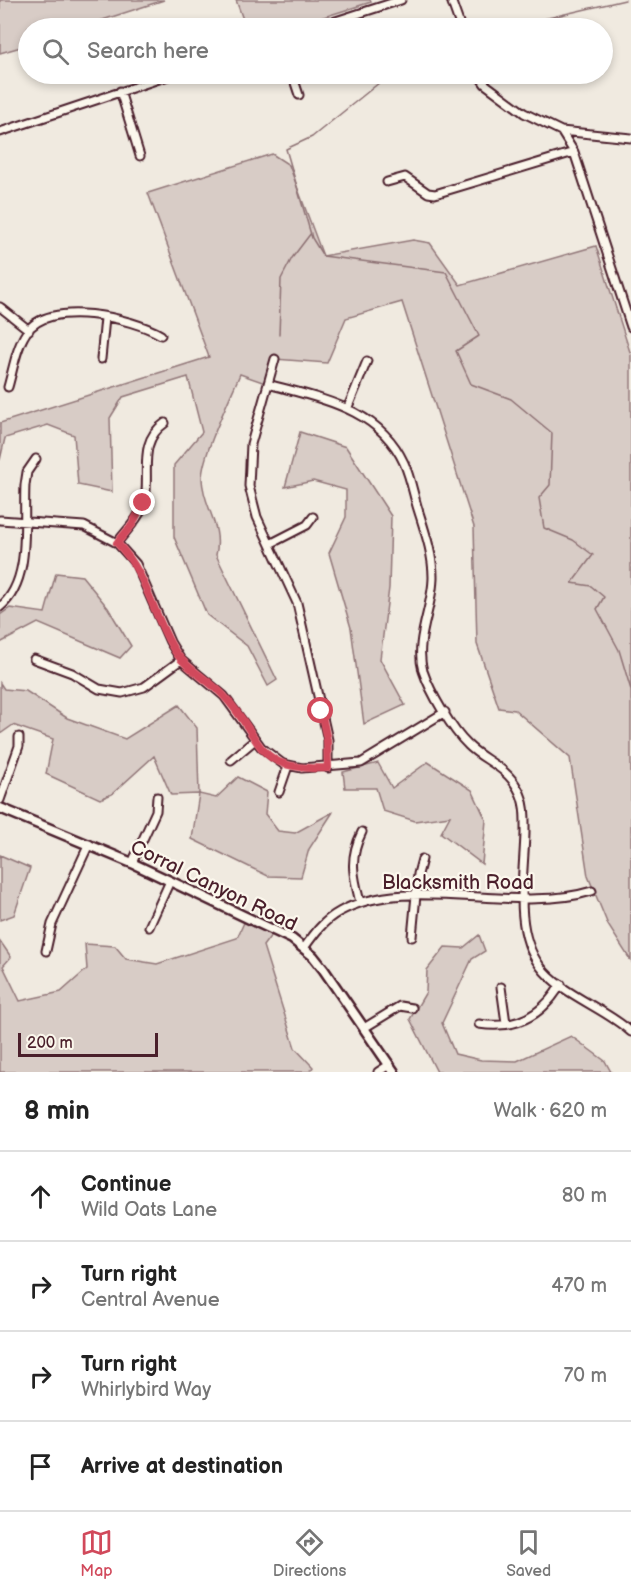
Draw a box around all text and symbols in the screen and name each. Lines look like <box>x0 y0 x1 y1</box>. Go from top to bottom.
search box <box>18 18 613 84</box>
icon: search <box>39 35 72 68</box>
text: Search here <box>87 38 209 65</box>
route end <box>129 489 155 515</box>
route start <box>307 697 333 723</box>
street label: Corral Canyon Road <box>126 835 301 937</box>
street label: Blacksmith Road <box>382 871 534 895</box>
scale bar <box>18 1030 158 1058</box>
text: 200 m <box>27 1034 73 1053</box>
text: 8 min <box>24 1096 90 1127</box>
text: Walk · 620 m <box>494 1099 607 1123</box>
text: Continue <box>81 1171 171 1198</box>
icon: ahead <box>24 1180 57 1213</box>
text: 80 m <box>562 1184 607 1208</box>
text: Wild Oats Lane <box>81 1198 217 1222</box>
text: Turn right <box>81 1261 177 1288</box>
icon: right <box>24 1270 57 1303</box>
text: 470 m <box>551 1274 607 1298</box>
text: Central Avenue <box>81 1288 220 1312</box>
text: Turn right <box>81 1351 177 1378</box>
icon: right <box>24 1360 57 1393</box>
text: 70 m <box>563 1364 607 1388</box>
text: Whirlybird Way <box>81 1378 211 1402</box>
icon: arrive <box>24 1450 57 1483</box>
text: Arrive at destination <box>81 1453 283 1480</box>
tab: Map <box>80 1526 113 1581</box>
tab: Directions <box>273 1526 346 1581</box>
tab: Saved <box>506 1526 551 1581</box>

